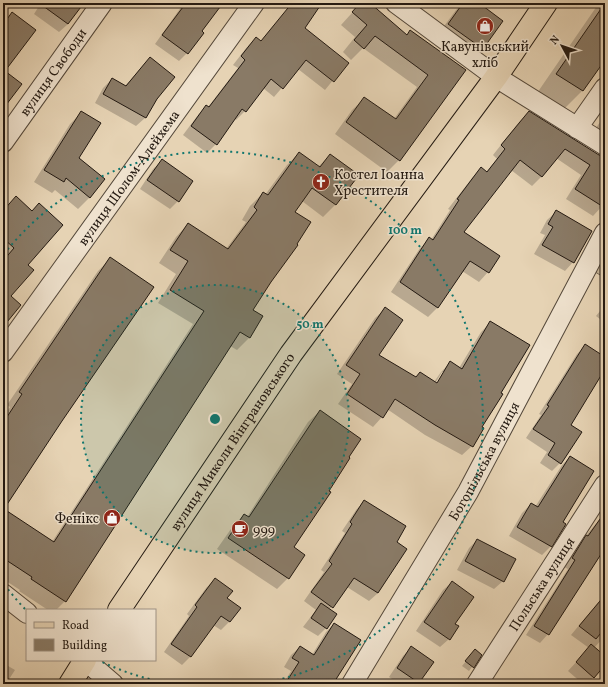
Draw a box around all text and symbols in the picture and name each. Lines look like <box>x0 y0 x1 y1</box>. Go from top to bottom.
shop icon: Кавунівський хліб <box>475 16 495 36</box>
street label: вулиця Свободи <box>16 25 92 121</box>
north arrow <box>542 26 582 66</box>
text: N <box>547 33 564 48</box>
place label: Кавунівський хліб <box>441 38 529 73</box>
street label: вулиця Шолом-Алейхема <box>75 107 185 250</box>
place label: Костел Іоанна Хрестителя <box>334 166 424 201</box>
church icon: Костел Іоанна Хрестителя <box>311 172 331 192</box>
text: 100 m <box>388 223 422 239</box>
text: 50 m <box>296 317 324 333</box>
street label: вулиця Миколи Вінграновського <box>167 350 300 535</box>
street label: Богопільська вулиця <box>445 399 525 525</box>
centre of rings <box>208 412 222 426</box>
shop icon: Фенікс <box>102 508 122 528</box>
place label: Фенікс <box>55 510 99 529</box>
cafe icon: 999 <box>230 519 250 539</box>
place label: 999 <box>253 521 275 540</box>
street label: Польська вулиця <box>505 534 580 635</box>
legend <box>26 609 156 661</box>
text: Road <box>62 618 89 634</box>
text: Building <box>62 638 107 654</box>

